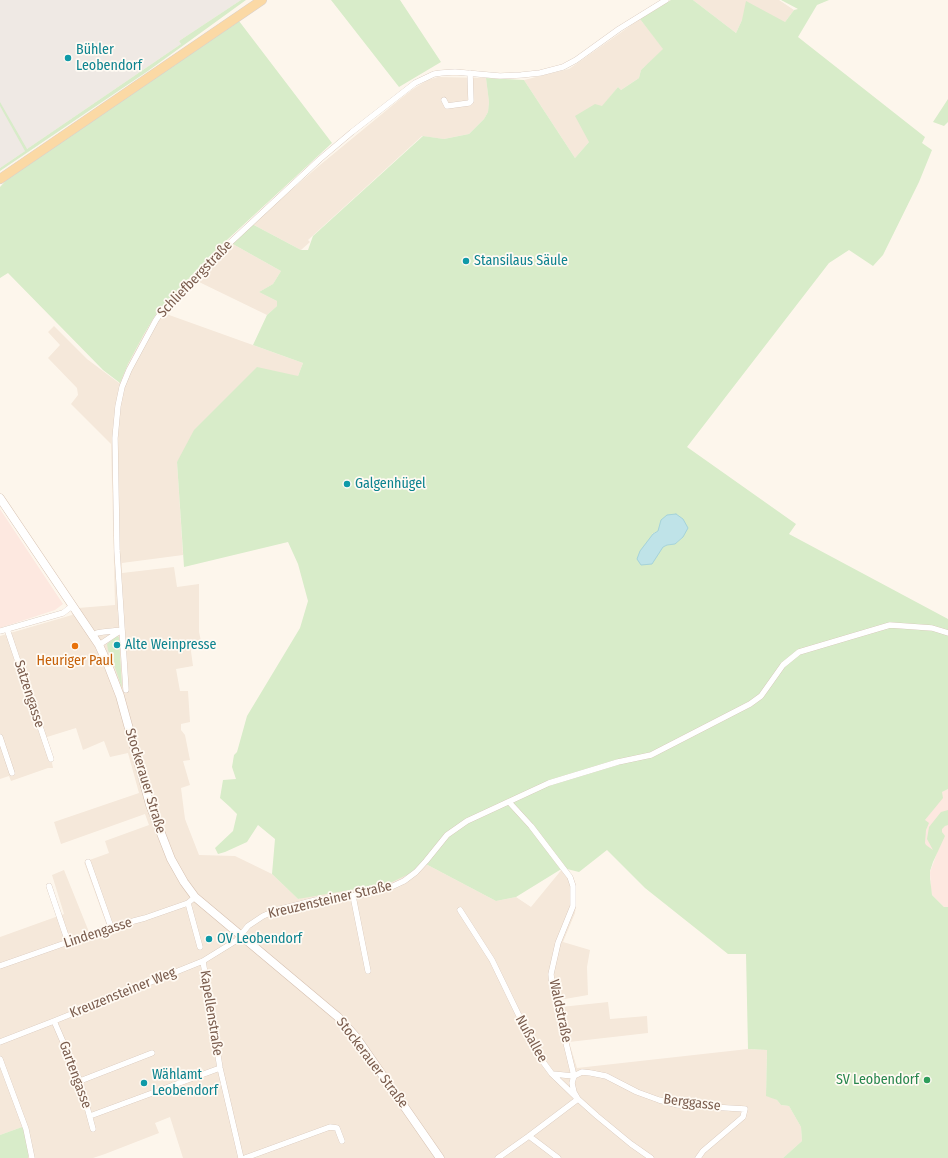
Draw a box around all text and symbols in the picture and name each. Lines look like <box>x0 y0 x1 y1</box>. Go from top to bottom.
place label: Bühler Leobendorf <box>76 42 142 74</box>
marker: Bühler Leobendorf <box>63 53 73 63</box>
street label: Schliefbergstraße <box>154 237 236 321</box>
place label: Stansilaus Säule <box>474 253 568 269</box>
marker: Stansilaus Säule <box>461 256 471 266</box>
place label: Galgenhügel <box>355 476 426 492</box>
marker: Galgenhügel <box>342 479 352 489</box>
place label: Alte Weinpresse <box>125 637 216 653</box>
marker: Alte Weinpresse <box>112 640 122 650</box>
marker: Heuriger Paul <box>70 641 80 651</box>
place label: Heuriger Paul <box>36 653 114 669</box>
street label: Satzengasse <box>10 658 48 730</box>
street label: Stockerauer Straße <box>121 726 169 836</box>
street label: Kreuzensteiner Straße <box>267 878 393 922</box>
street label: Lindengasse <box>62 914 134 952</box>
place label: OV Leobendorf <box>217 931 302 947</box>
marker: OV Leobendorf <box>204 934 214 944</box>
street label: Kreuzensteiner Weg <box>67 964 179 1022</box>
street label: Kapellenstraße <box>196 969 226 1057</box>
street label: Waldstraße <box>545 978 575 1044</box>
street label: Nußallee <box>511 1013 551 1065</box>
street label: Stockerauer Straße <box>333 1014 411 1112</box>
street label: Gartengasse <box>55 1039 95 1111</box>
place label: Wählamt Leobendorf <box>152 1067 218 1100</box>
place label: SV Leobendorf <box>836 1072 919 1088</box>
marker: SV Leobendorf <box>922 1075 932 1085</box>
marker: Wählamt Leobendorf <box>139 1078 149 1088</box>
street label: Berggasse <box>662 1091 722 1115</box>

